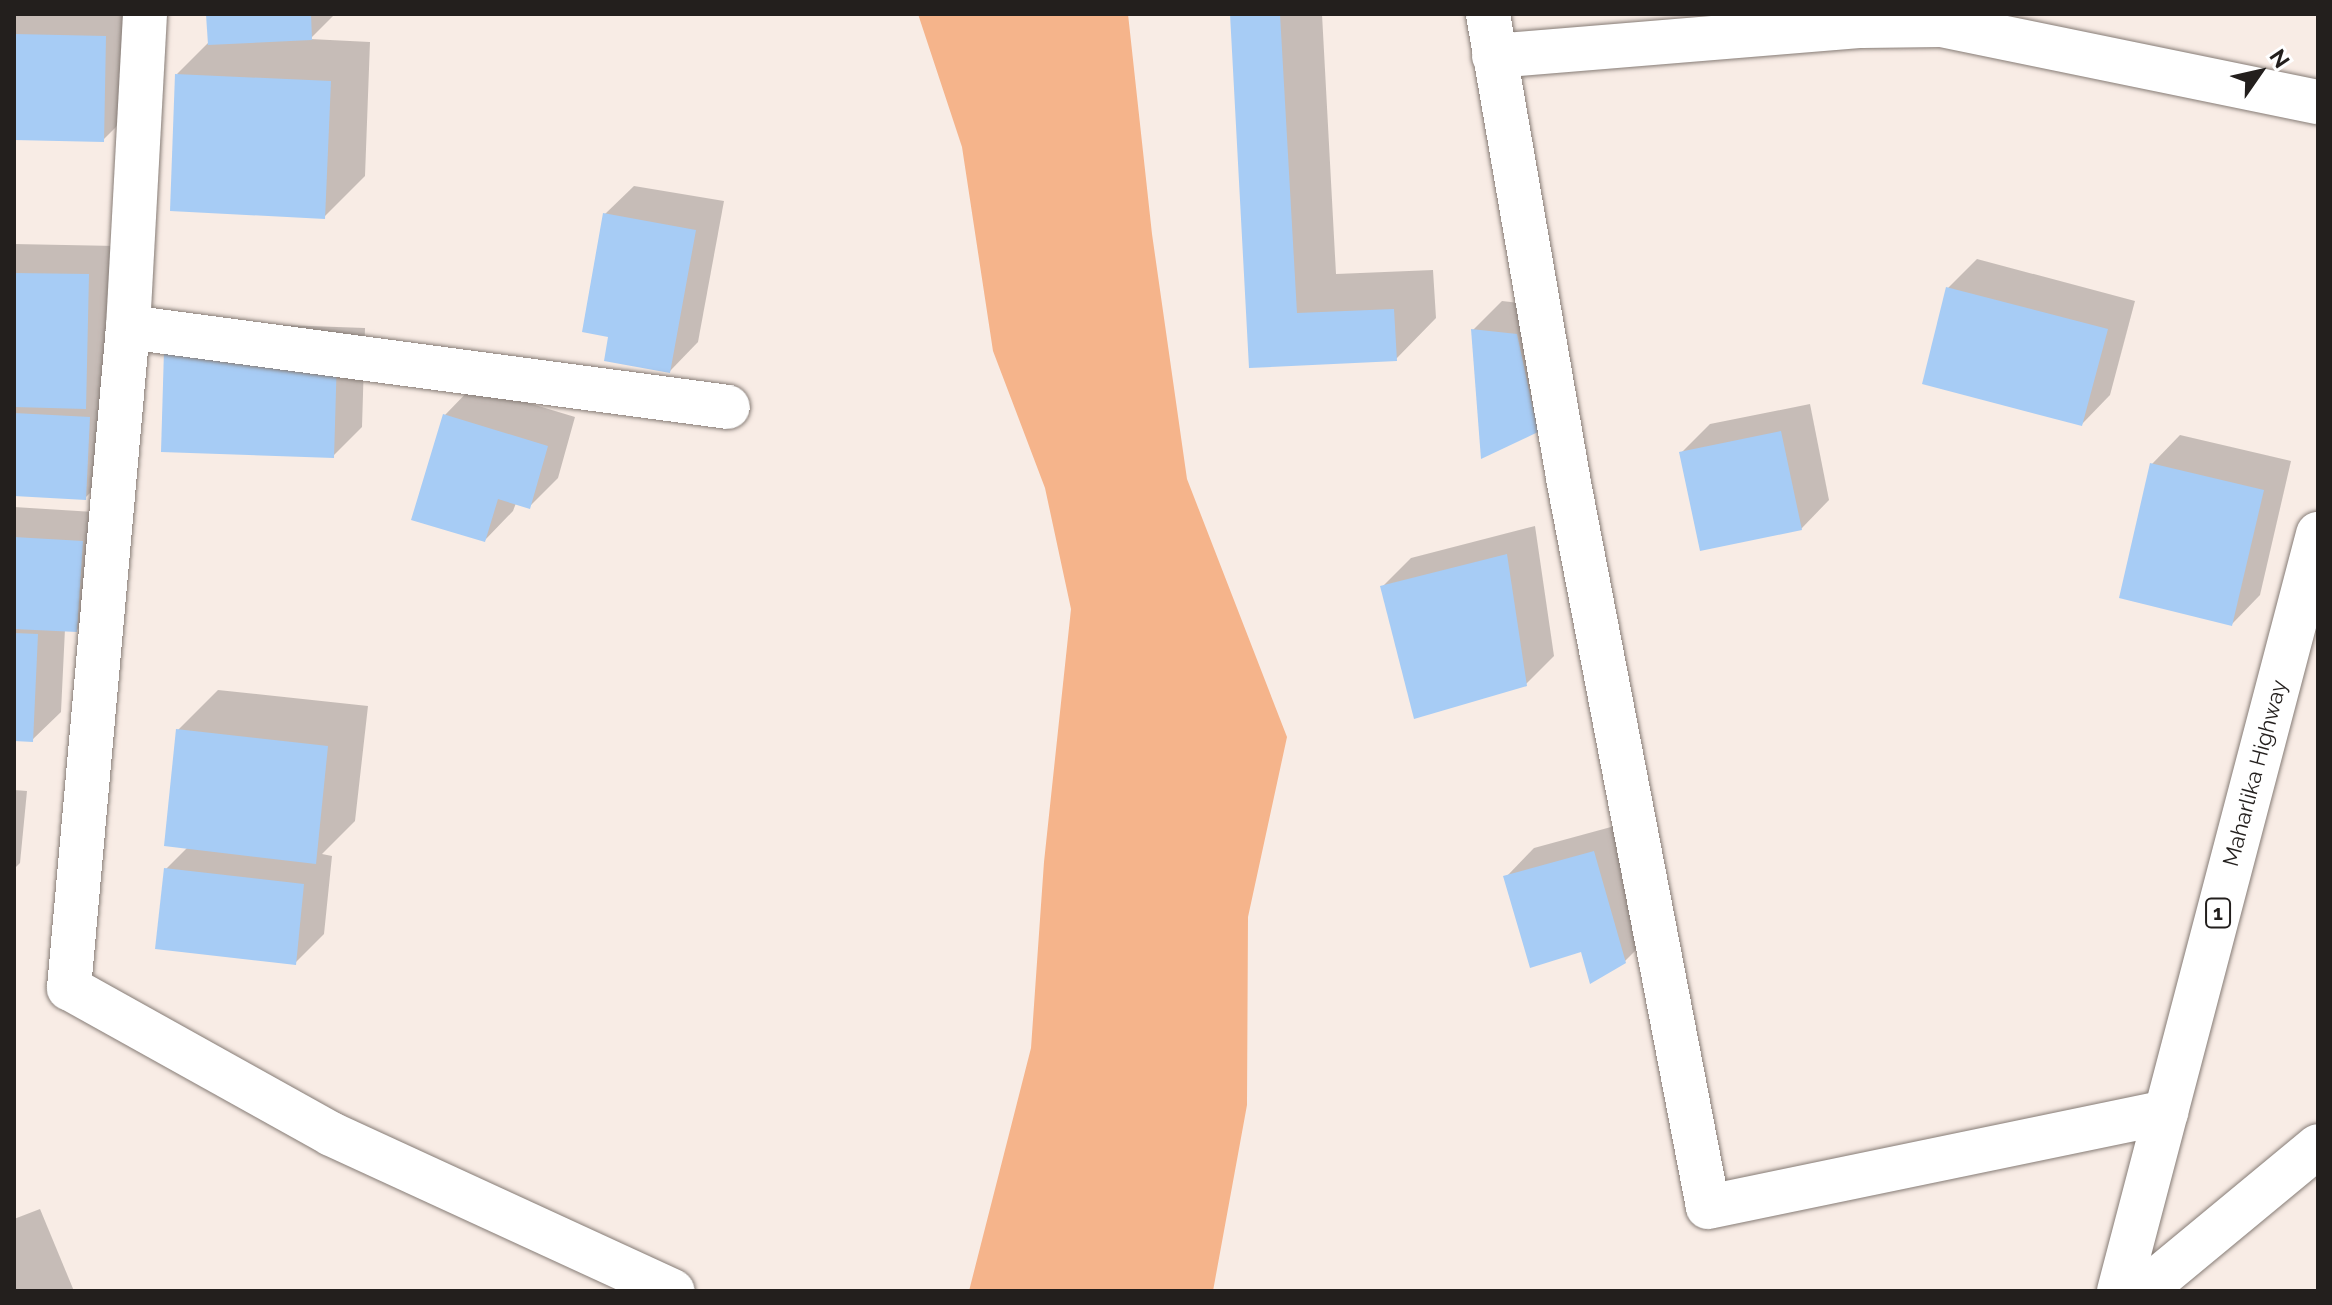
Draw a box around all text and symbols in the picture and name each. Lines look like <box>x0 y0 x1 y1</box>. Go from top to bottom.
north arrow <box>2220 32 2300 112</box>
text: N <box>2264 44 2295 73</box>
street label: Maharlika Highway <box>2217 677 2293 869</box>
road number: 1 <box>2204 897 2232 929</box>

